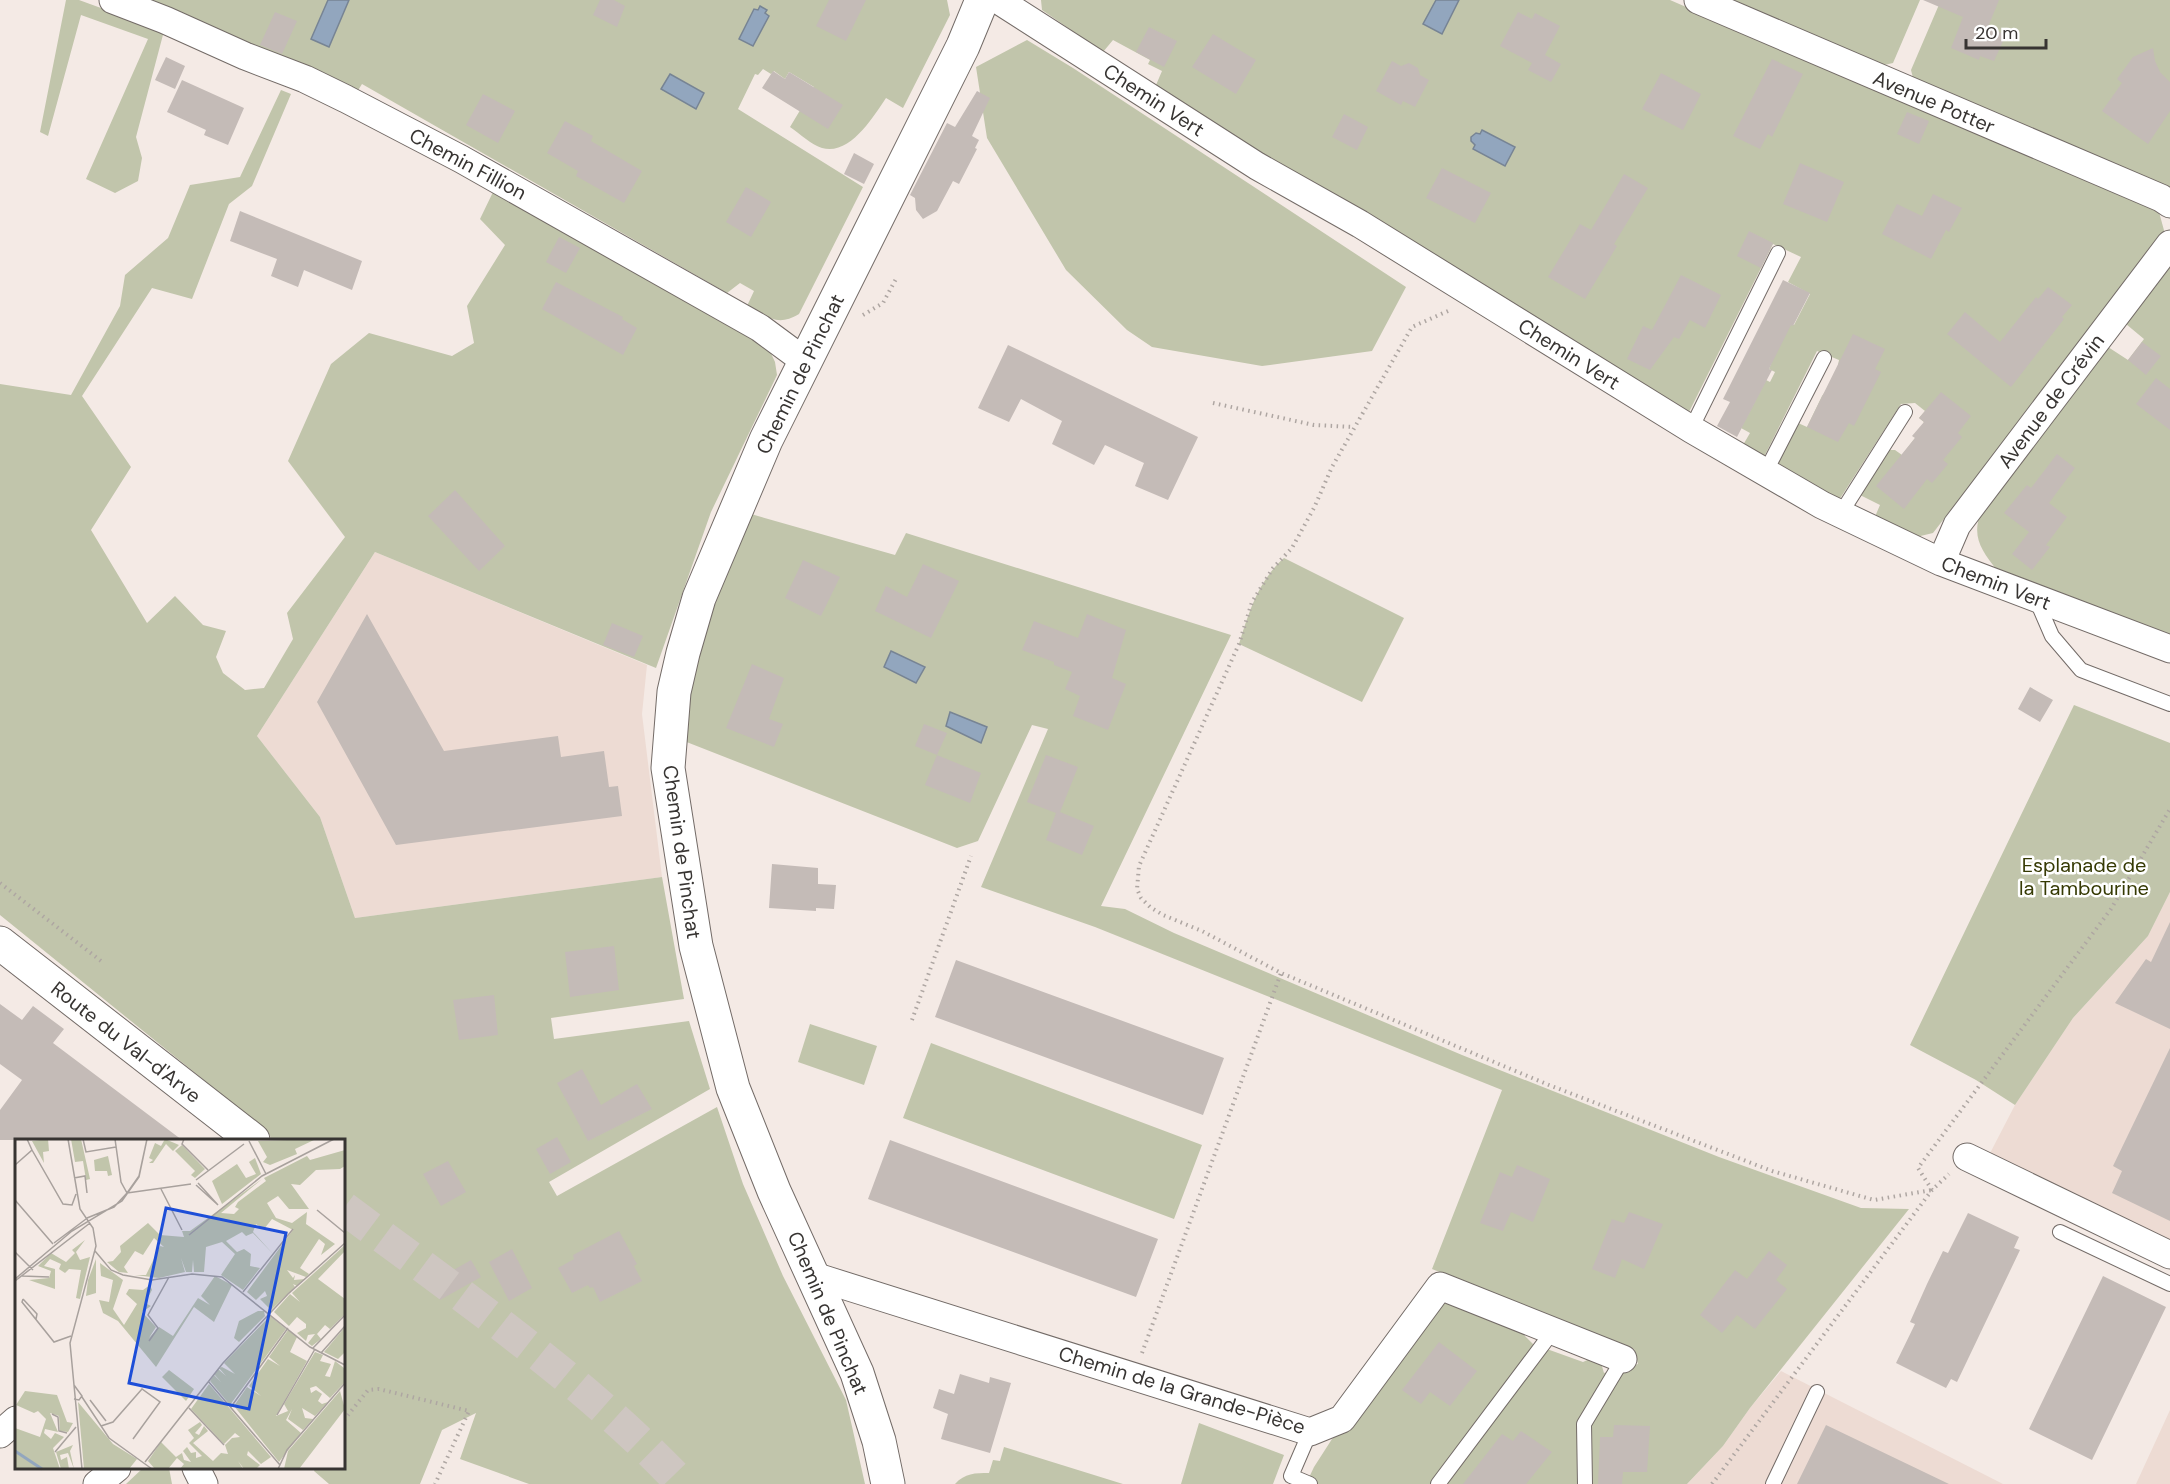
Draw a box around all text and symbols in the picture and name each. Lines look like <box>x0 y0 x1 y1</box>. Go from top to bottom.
scale bar <box>1966 12 2046 50</box>
text: 20 m <box>1975 21 2018 45</box>
street label: Chemin Vert <box>1099 58 1210 142</box>
street label: Avenue Potter <box>1869 65 1999 139</box>
street label: Chemin Fillion <box>405 122 531 206</box>
street label: Chemin de Pinchat <box>750 289 850 458</box>
street label: Chemin Vert <box>1513 312 1625 396</box>
street label: Avenue de Crévin <box>1992 329 2110 473</box>
street label: Chemin Vert <box>1938 550 2055 616</box>
street label: Chemin de Pinchat <box>657 763 707 941</box>
park label: Esplanade de la Tambourine <box>2019 852 2149 901</box>
street label: Route du Val-d'Arve <box>46 975 206 1109</box>
inset map <box>15 1139 345 1469</box>
street label: Chemin de Pinchat <box>782 1227 874 1399</box>
street label: Chemin de la Grande-Pièce <box>1055 1340 1309 1440</box>

